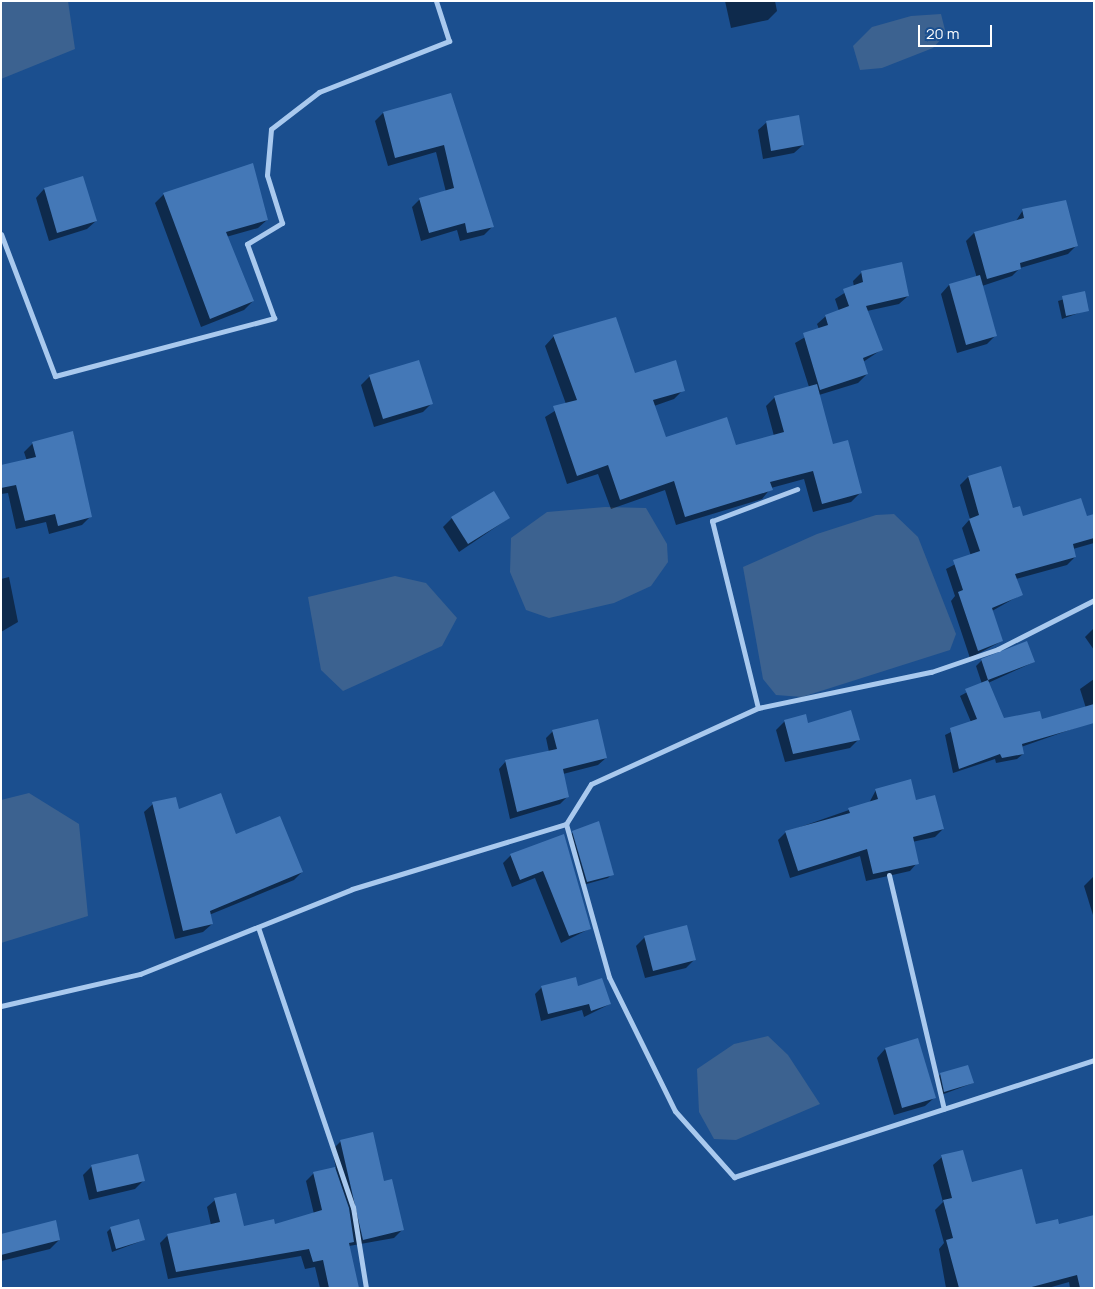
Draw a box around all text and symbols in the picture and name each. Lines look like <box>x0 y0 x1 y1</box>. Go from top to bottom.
scale bar <box>920 15 994 47</box>
text: 20 m <box>926 23 959 44</box>

